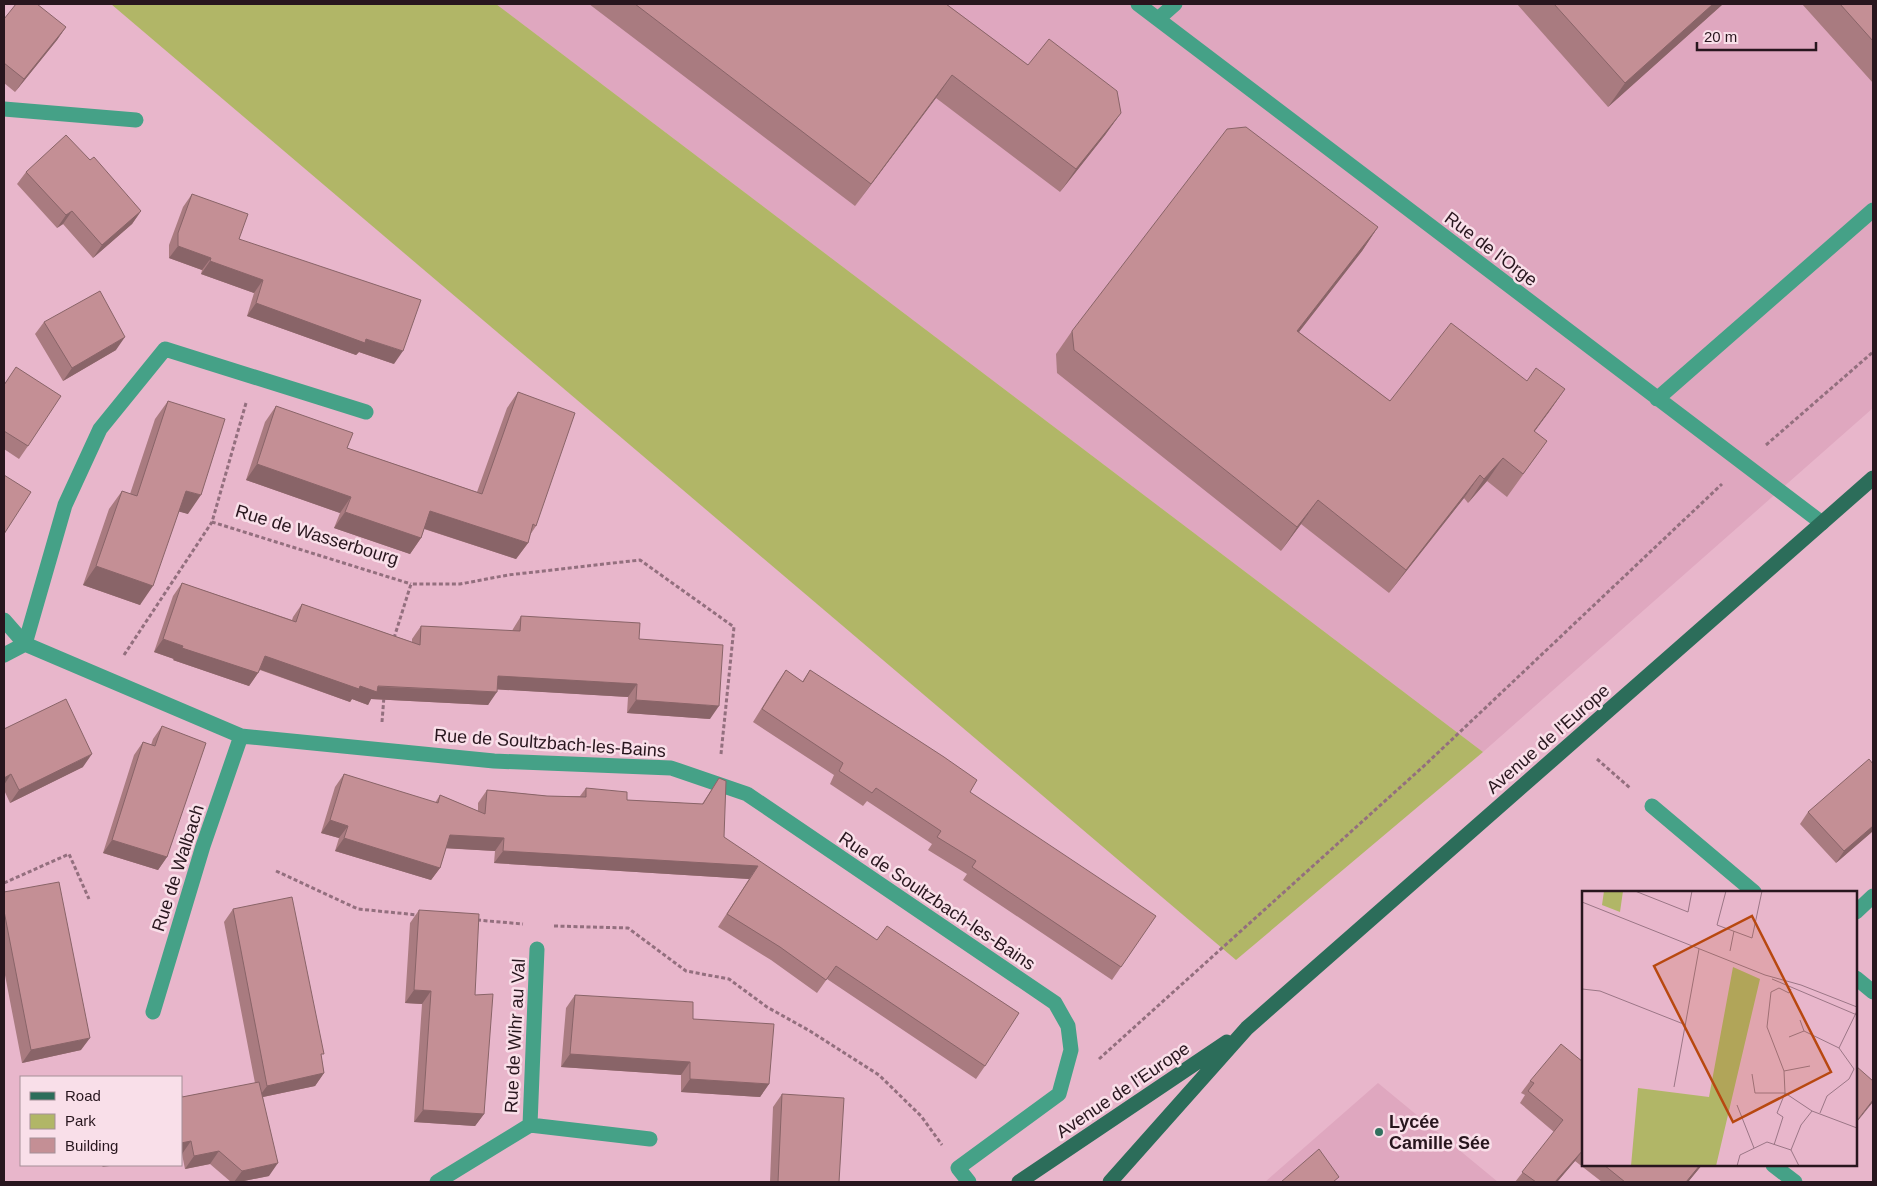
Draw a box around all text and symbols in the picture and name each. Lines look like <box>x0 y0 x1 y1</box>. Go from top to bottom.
scale bar <box>1697 20 1816 52</box>
text: 20 m <box>1704 28 1737 45</box>
street label: Rue de l'Orge <box>1441 208 1541 290</box>
street label: Rue de Wasserbourg <box>233 501 401 569</box>
street label: Avenue de l'Europe <box>1482 680 1614 798</box>
street label: Rue de Soultzbach-les-Bains <box>434 725 666 761</box>
street label: Rue de Walbach <box>148 802 208 934</box>
street label: Rue de Soultzbach-les-Bains <box>835 828 1039 974</box>
inset map <box>1582 891 1857 1166</box>
street label: Rue de Wihr au Val <box>501 958 529 1114</box>
street label: Avenue de l'Europe <box>1053 1038 1193 1142</box>
legend <box>20 1076 182 1166</box>
text: Road <box>65 1087 101 1104</box>
text: Park <box>65 1112 96 1129</box>
place label: Lycée Camille Sée <box>1389 1112 1490 1153</box>
marker: Lycée Camille Sée <box>1373 1126 1385 1138</box>
text: Building <box>65 1137 118 1154</box>

